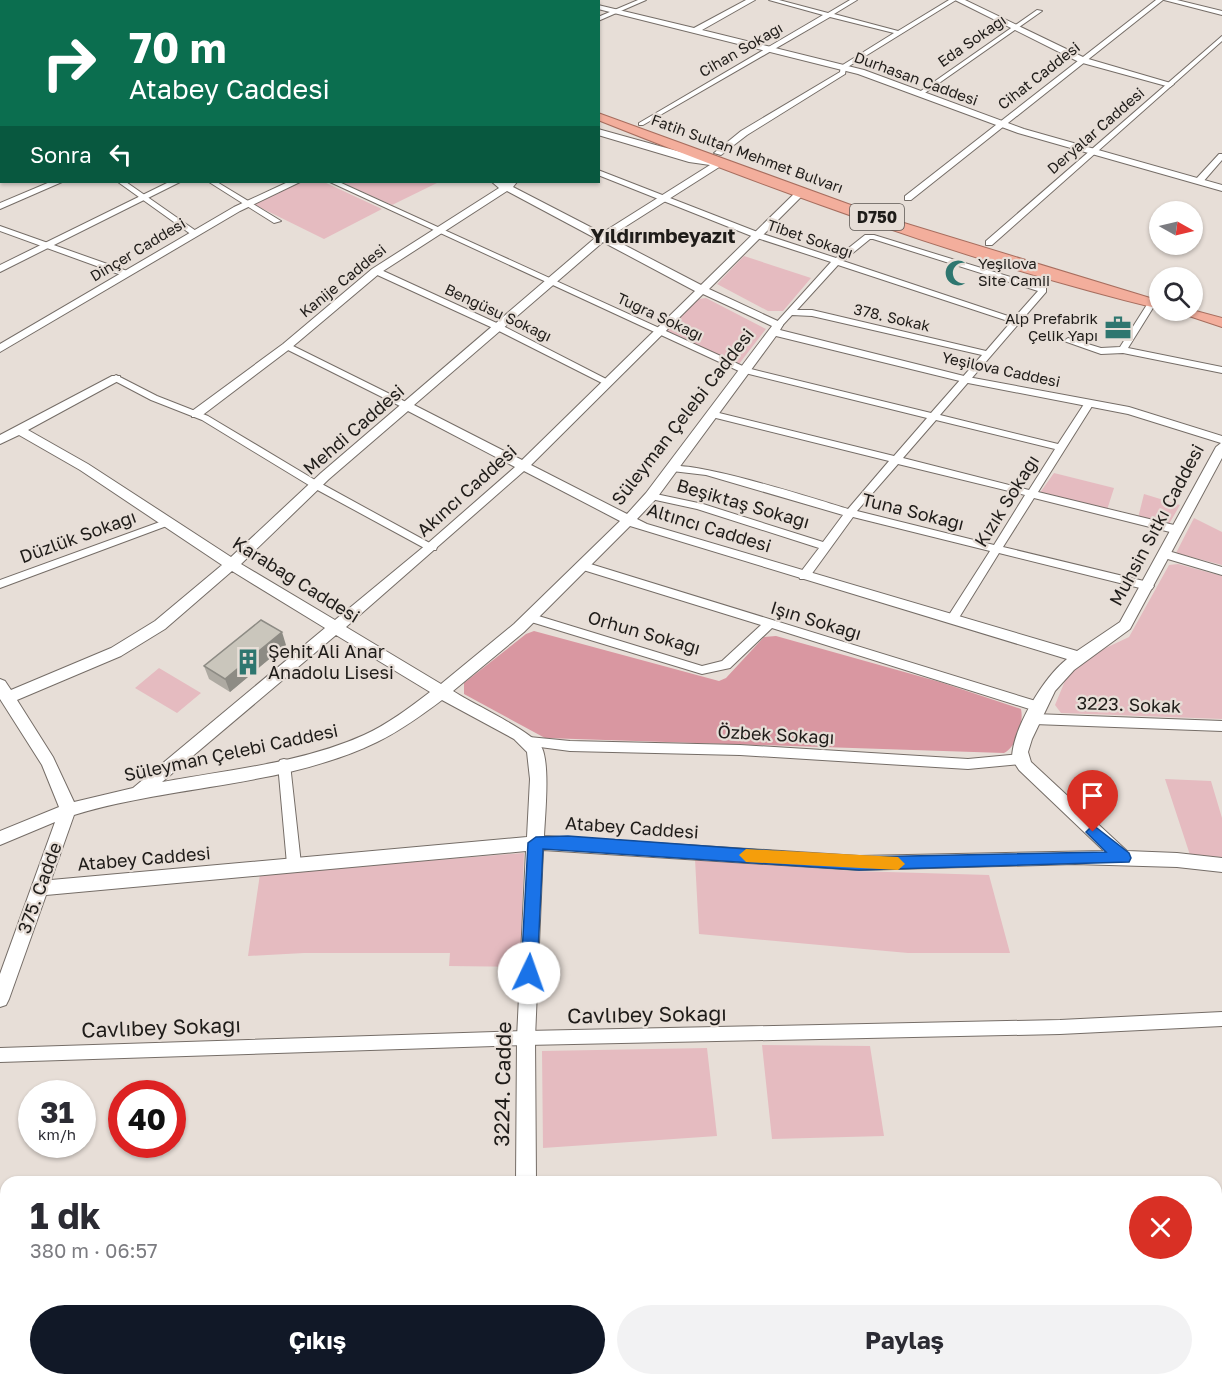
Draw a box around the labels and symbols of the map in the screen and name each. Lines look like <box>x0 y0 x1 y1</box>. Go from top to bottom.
street label: Eda Sokağı <box>934 10 1009 70</box>
street label: Cihan Sokağı <box>695 18 786 80</box>
street label: Cihat Caddesi <box>994 38 1083 113</box>
street label: Durhasan Caddesi <box>852 47 981 109</box>
street label: Deryalar Caddesi <box>1043 83 1148 177</box>
street label: Fatih Sultan Mehmet Bulvarı <box>649 110 846 196</box>
north arrow <box>1149 201 1203 255</box>
road number: D750 <box>850 204 904 230</box>
street label: Dinçer Caddesi <box>87 214 188 285</box>
street label: Tibet Sokağı <box>765 215 856 261</box>
district label: Yıldırımbeyazıt <box>591 223 735 247</box>
street label: Kanije Caddesi <box>295 240 389 321</box>
place label: Yeşilova Site Camii <box>978 254 1050 289</box>
mosque icon: Yeşilova Site Camii <box>943 258 973 288</box>
street label: Bengüsu Sokağı <box>442 279 555 345</box>
street label: Tuğra Sokağı <box>615 288 706 344</box>
street label: 378. Sokak <box>852 299 933 335</box>
place label: Alp Prefabrik Çelik Yapı <box>1005 309 1099 344</box>
office icon: Alp Prefabrik Çelik Yapı <box>1103 313 1133 343</box>
street label: Süleyman Çelebi Caddesi <box>606 324 758 509</box>
street label: Yeşilova Caddesi <box>940 348 1062 390</box>
street label: Mehdi Caddesi <box>298 379 408 479</box>
street label: Akıncı Caddesi <box>412 440 521 541</box>
street label: Muhsin Sıtkı Caddesi <box>1104 440 1208 609</box>
street label: Kızık Sokağı <box>969 450 1043 551</box>
street label: Beşiktaş Sokağı <box>674 474 812 533</box>
street label: Tuna Sokağı <box>860 488 967 534</box>
street label: Altıncı Caddesi <box>645 498 774 556</box>
street label: Düzlük Sokağı <box>16 505 139 567</box>
street label: Karabağ Caddesi <box>229 531 364 627</box>
street label: Işın Sokağı <box>768 596 864 644</box>
street label: Orhun Sokağı <box>585 605 703 659</box>
place label: Şehit Ali Anar Anadolu Lisesi <box>268 640 394 683</box>
building icon: Şehit Ali Anar Anadolu Lisesi <box>233 647 263 677</box>
street label: 3223. Sokak <box>1076 691 1182 717</box>
street label: Süleyman Çelebi Caddesi <box>122 719 340 785</box>
street label: Özbek Sokağı <box>717 720 835 748</box>
pin <box>1067 770 1118 832</box>
street label: Atabey Caddesi <box>565 811 700 843</box>
street label: 375. Cadde <box>12 839 66 936</box>
street label: Atabey Caddesi <box>76 841 212 875</box>
position arrow <box>497 941 561 1005</box>
street label: Cavlıbey Sokağı <box>567 1000 727 1028</box>
street label: Cavlıbey Sokağı <box>81 1011 241 1043</box>
street label: 3224. Cadde <box>488 1021 516 1147</box>
speed limit sign: 40 <box>108 1080 186 1158</box>

